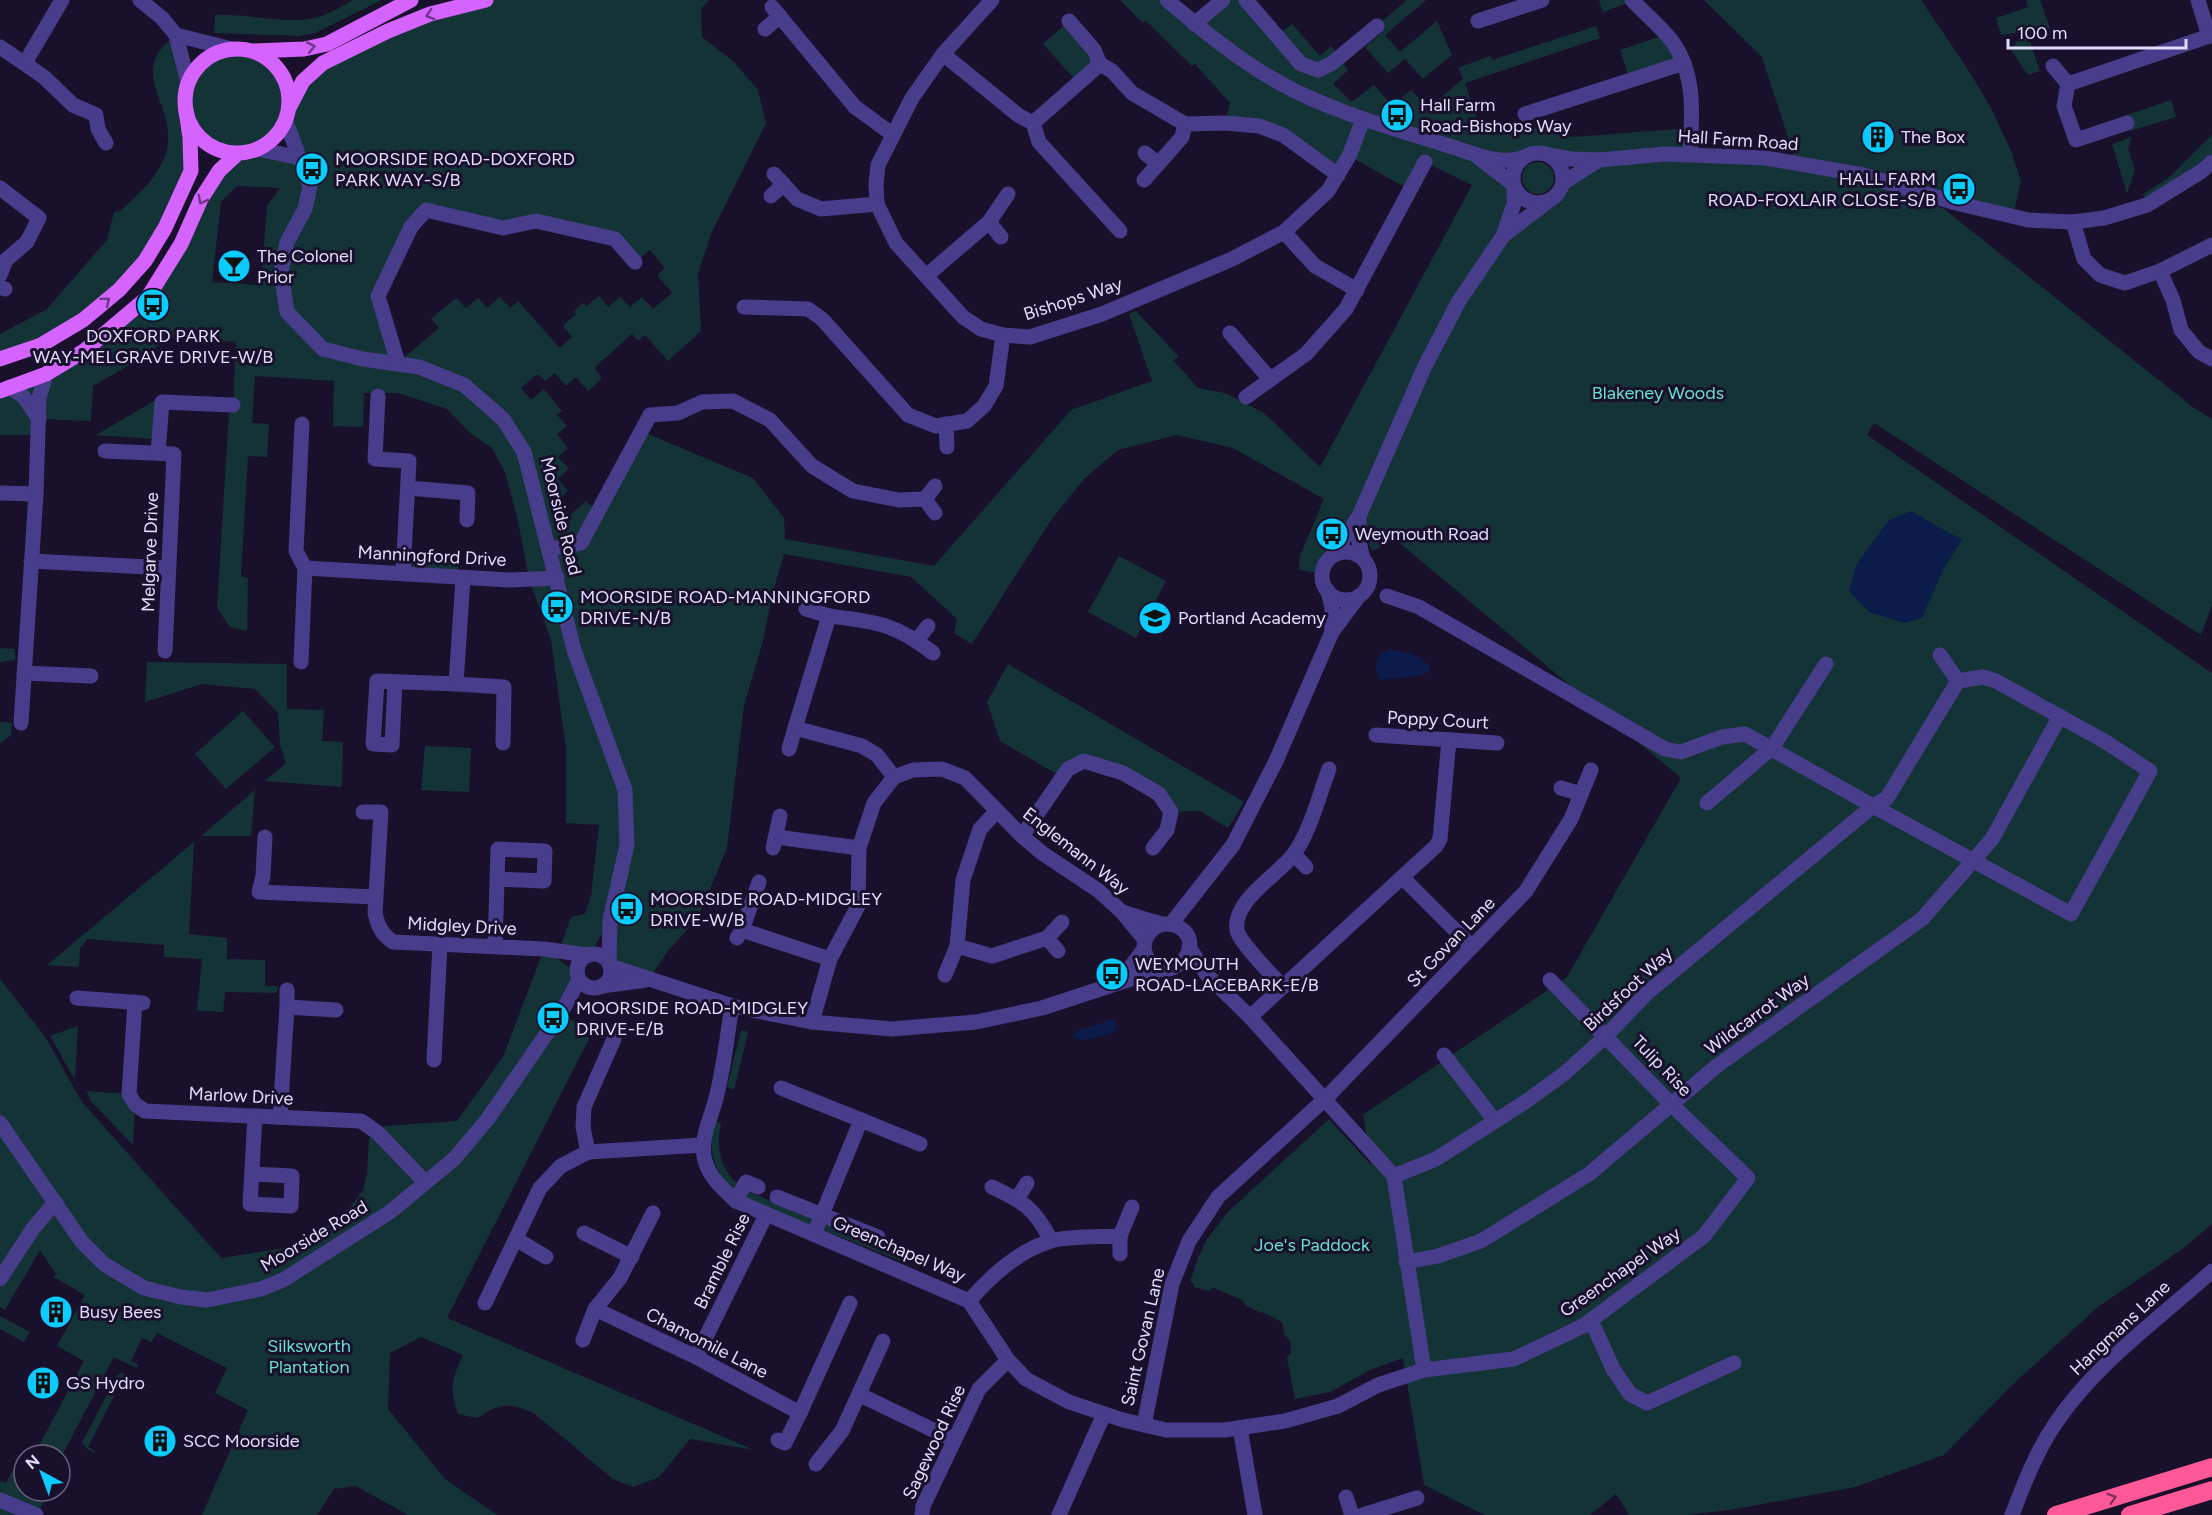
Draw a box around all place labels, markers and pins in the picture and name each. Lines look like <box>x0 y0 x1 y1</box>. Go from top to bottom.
place label: Hall Farm Road-Bishops Way <box>1420 94 1572 137</box>
bus stop icon: Hall Farm Road-Bishops Way <box>1379 97 1415 133</box>
building icon: The Box <box>1860 119 1896 155</box>
place label: The Box <box>1901 126 1966 148</box>
place label: MOORSIDE ROAD-DOXFORD PARK WAY-S/B <box>335 148 575 191</box>
bus stop icon: MOORSIDE ROAD-DOXFORD PARK WAY-S/B <box>294 151 330 187</box>
place label: HALL FARM ROAD-FOXLAIR CLOSE-S/B <box>1708 168 1936 211</box>
bus stop icon: HALL FARM ROAD-FOXLAIR CLOSE-S/B <box>1941 171 1977 207</box>
place label: The Colonel Prior <box>257 245 353 288</box>
bar icon: The Colonel Prior <box>216 248 252 284</box>
bus stop icon: DOXFORD PARK WAY-MELGRAVE DRIVE-W/B <box>135 287 171 323</box>
place label: DOXFORD PARK WAY-MELGRAVE DRIVE-W/B <box>33 325 273 368</box>
bus stop icon: Weymouth Road <box>1314 516 1350 552</box>
place label: Weymouth Road <box>1355 523 1489 545</box>
place label: MOORSIDE ROAD-MANNINGFORD DRIVE-N/B <box>580 586 870 629</box>
bus stop icon: MOORSIDE ROAD-MANNINGFORD DRIVE-N/B <box>539 589 575 625</box>
school or university icon: Portland Academy <box>1137 600 1173 636</box>
place label: Portland Academy <box>1178 607 1326 629</box>
place label: MOORSIDE ROAD-MIDGLEY DRIVE-W/B <box>650 888 882 931</box>
bus stop icon: MOORSIDE ROAD-MIDGLEY DRIVE-W/B <box>609 891 645 927</box>
place label: WEYMOUTH ROAD-LACEBARK-E/B <box>1135 953 1319 996</box>
bus stop icon: WEYMOUTH ROAD-LACEBARK-E/B <box>1094 956 1130 992</box>
place label: MOORSIDE ROAD-MIDGLEY DRIVE-E/B <box>576 997 808 1040</box>
bus stop icon: MOORSIDE ROAD-MIDGLEY DRIVE-E/B <box>535 1000 571 1036</box>
building icon: Busy Bees <box>38 1294 74 1330</box>
place label: Busy Bees <box>79 1301 161 1323</box>
building icon: GS Hydro <box>25 1365 61 1401</box>
place label: GS Hydro <box>66 1372 145 1394</box>
building icon: SCC Moorside <box>142 1423 178 1459</box>
place label: SCC Moorside <box>183 1430 300 1452</box>

